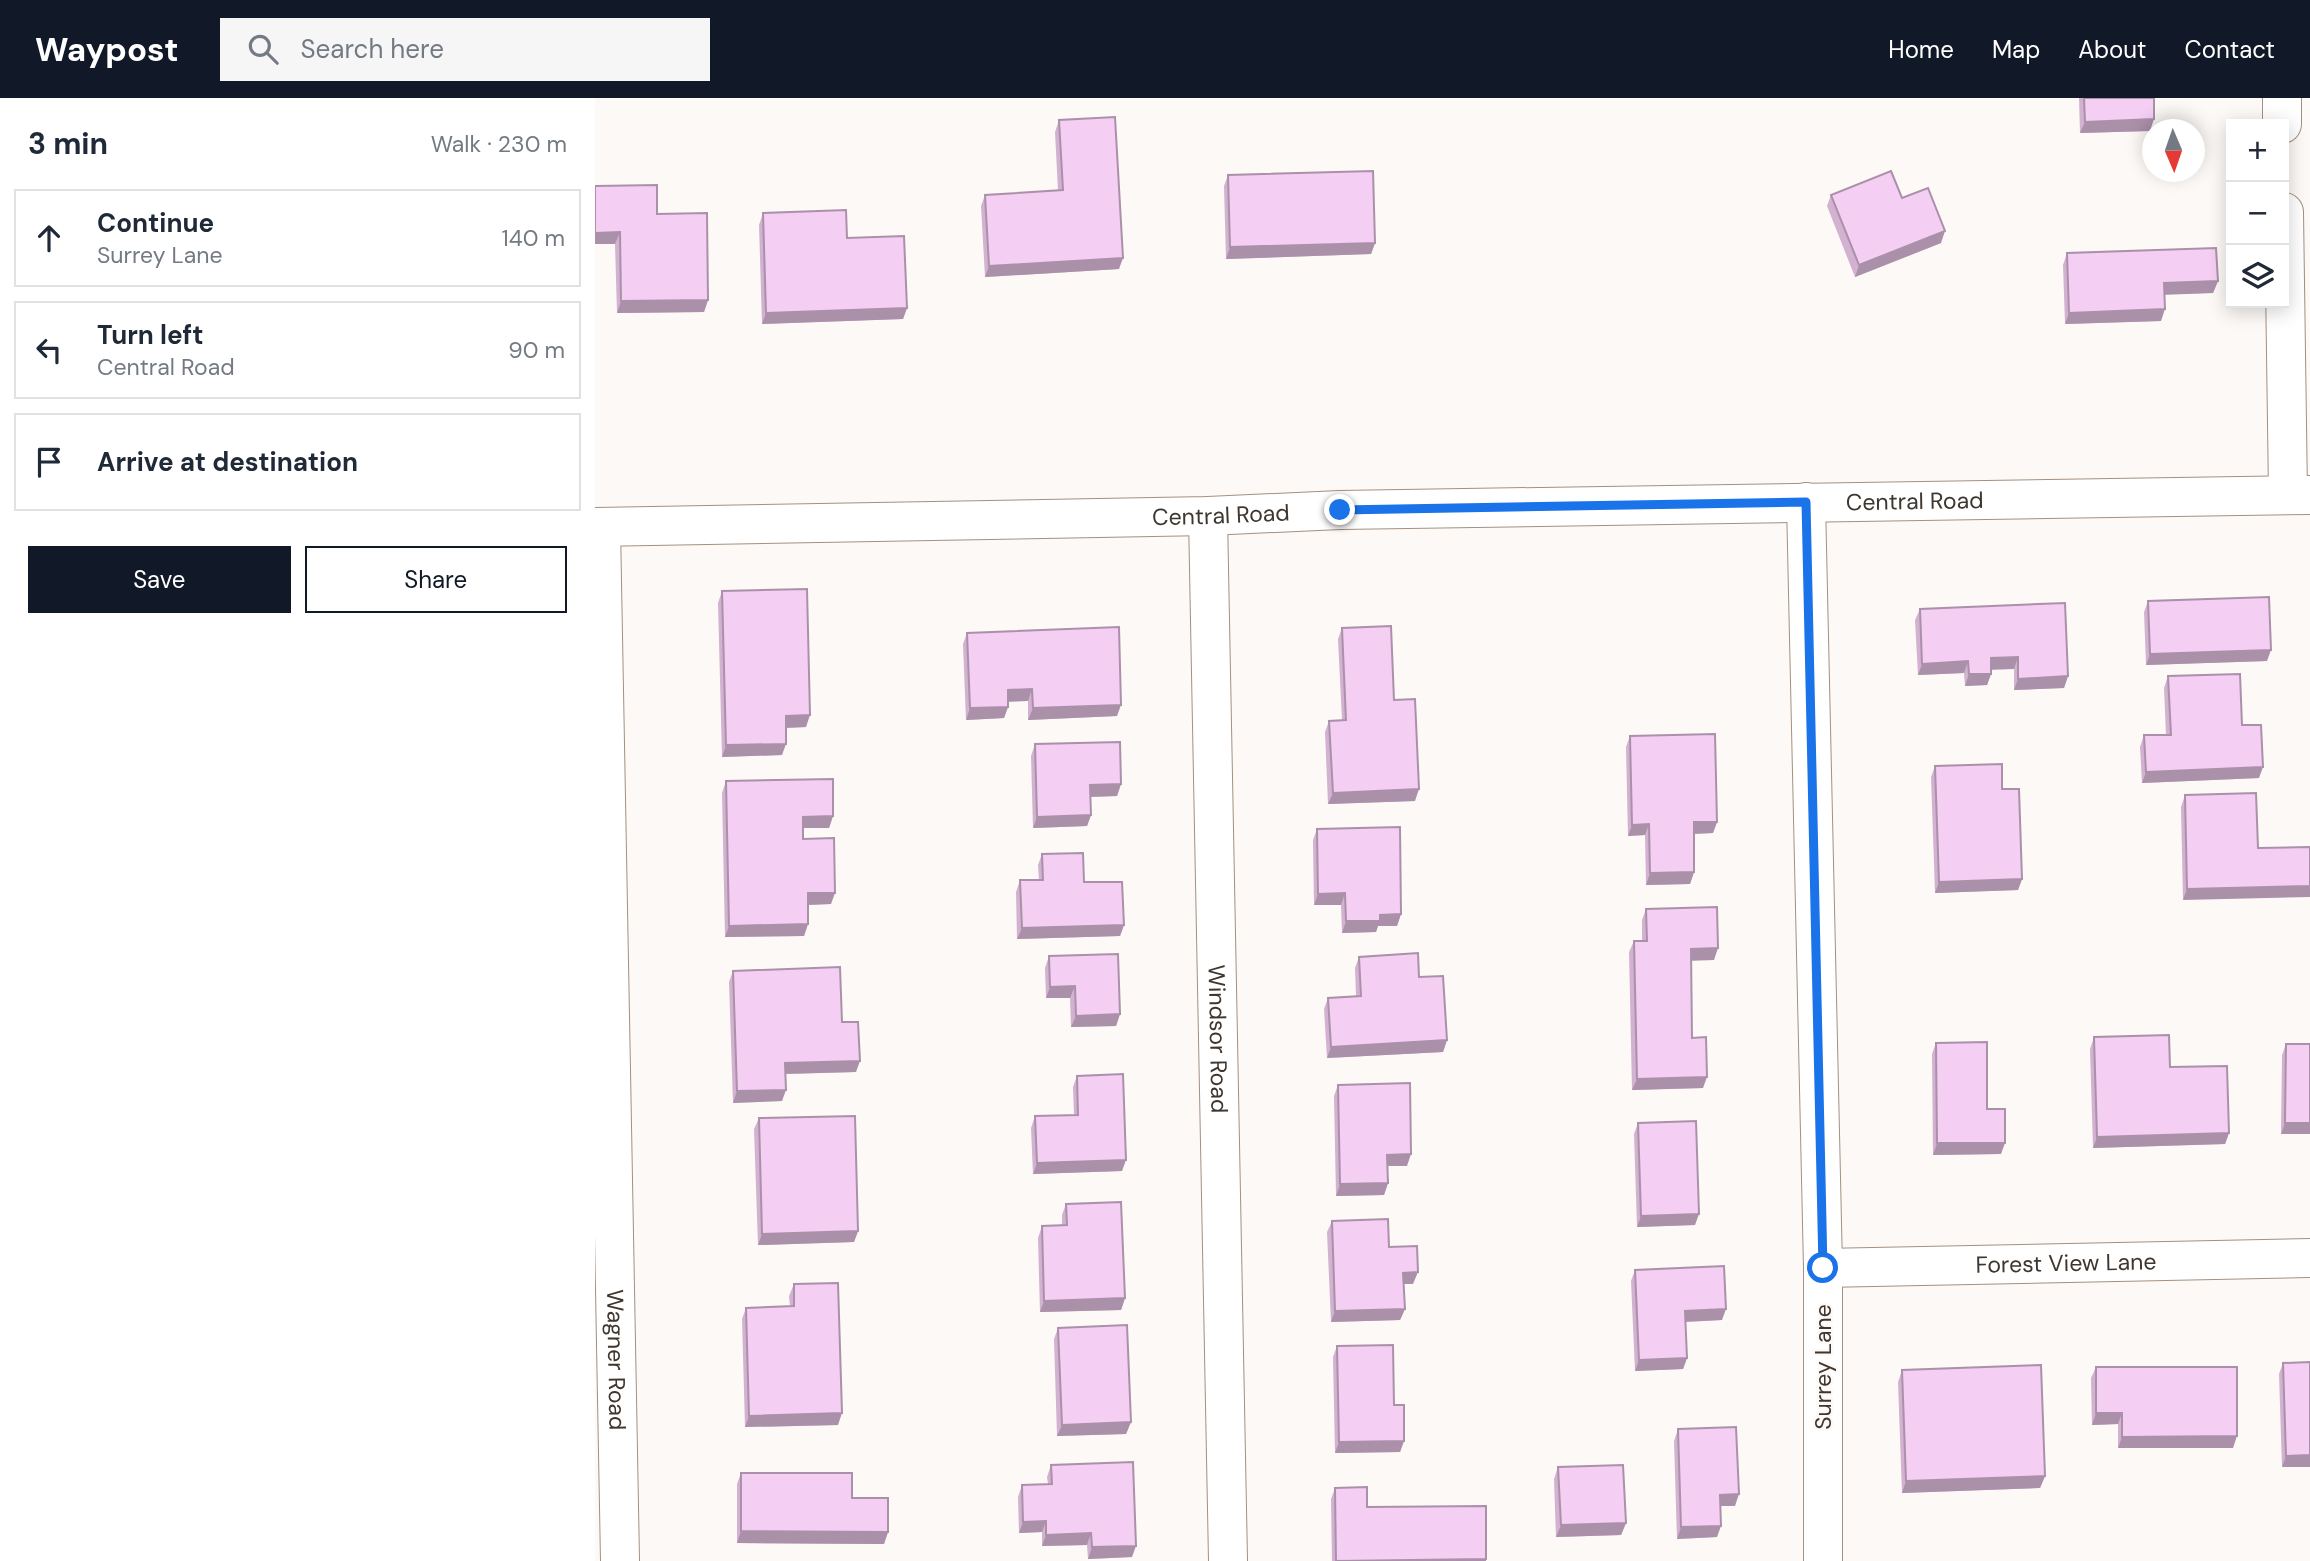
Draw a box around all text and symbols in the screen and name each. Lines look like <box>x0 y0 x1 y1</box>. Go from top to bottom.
search box <box>220 18 710 81</box>
text: Waypost <box>35 28 178 71</box>
icon: search <box>244 30 282 68</box>
text: Search here <box>300 32 444 66</box>
text: Home <box>1888 34 1954 65</box>
text: Map <box>1992 34 2040 65</box>
text: About <box>2078 34 2147 65</box>
text: Contact <box>2185 34 2275 65</box>
north arrow <box>2142 119 2205 182</box>
map controls <box>2226 119 2289 308</box>
button: + <box>2226 119 2289 182</box>
text: 3 min <box>28 124 108 163</box>
text: Walk · 230 m <box>431 129 567 159</box>
button: − <box>2226 182 2289 245</box>
text: Continue <box>97 206 214 240</box>
icon: ahead <box>30 219 68 257</box>
text: 140 m <box>502 223 565 253</box>
text: Surrey Lane <box>97 240 223 270</box>
button: layers <box>2226 245 2289 308</box>
text: Turn left <box>97 318 204 352</box>
icon: left <box>30 331 68 369</box>
text: 90 m <box>508 335 565 365</box>
text: Central Road <box>97 352 235 382</box>
icon: arrive <box>30 443 68 481</box>
text: Arrive at destination <box>97 445 358 479</box>
street label: Central Road <box>1846 485 1984 517</box>
route end <box>1324 494 1355 525</box>
street label: Central Road <box>1152 497 1290 532</box>
button: Save <box>28 546 291 613</box>
button: Share <box>305 546 567 613</box>
street label: Windsor Road <box>1202 964 1234 1114</box>
street label: Forest View Lane <box>1975 1246 2157 1280</box>
route start <box>1807 1252 1838 1283</box>
street label: Wagner Road <box>600 1289 633 1431</box>
street label: Surrey Lane <box>1808 1304 1838 1430</box>

